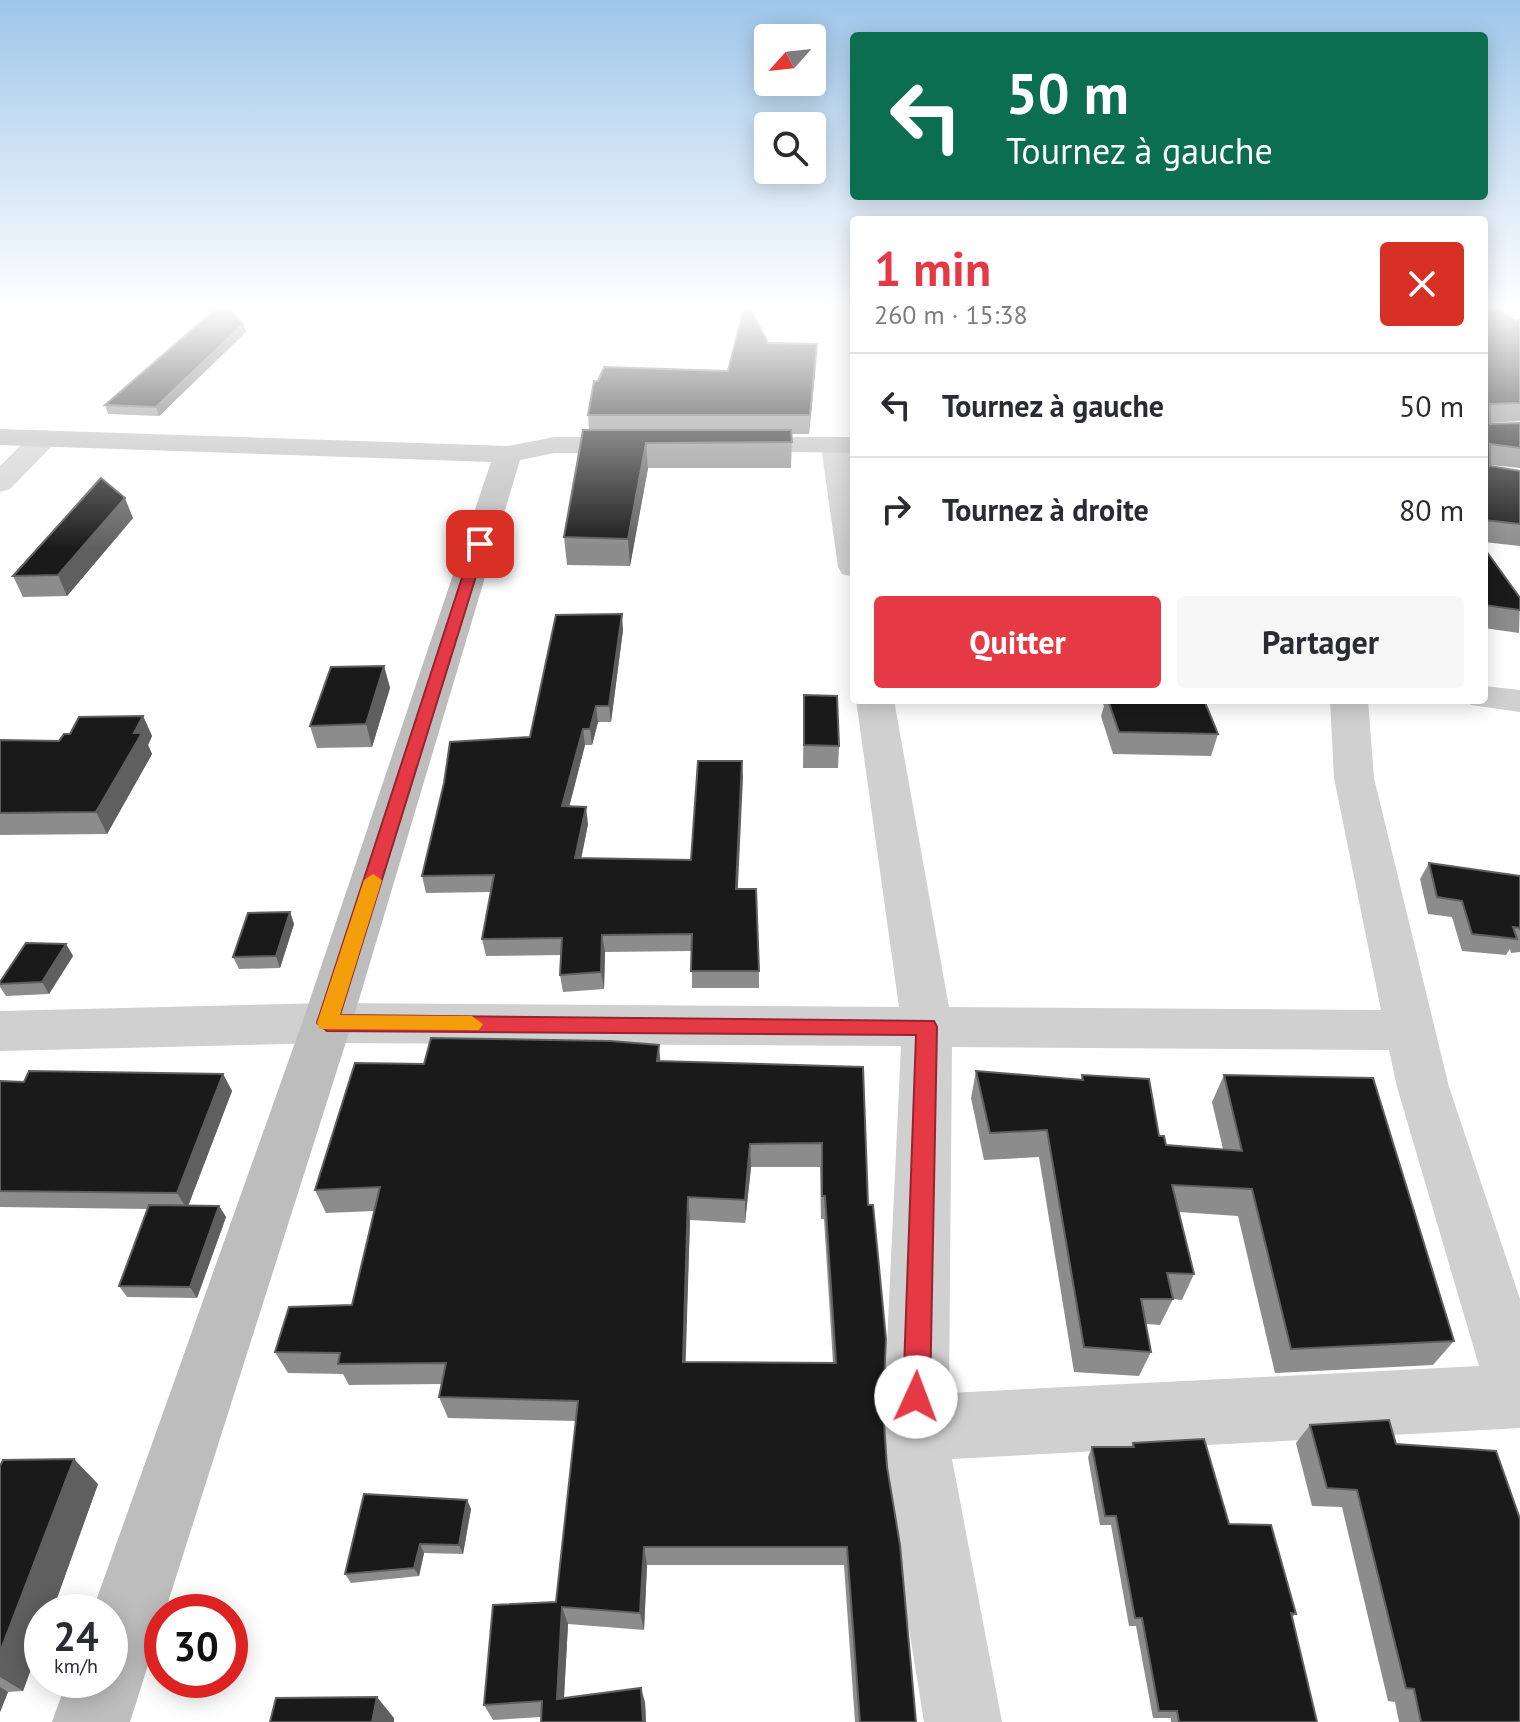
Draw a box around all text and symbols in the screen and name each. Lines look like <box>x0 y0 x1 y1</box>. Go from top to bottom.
north arrow <box>754 24 826 96</box>
map controls <box>754 24 826 184</box>
text: 50 m <box>1006 57 1129 129</box>
icon: left <box>874 64 978 168</box>
button: search <box>754 112 826 184</box>
text: Tournez à gauche <box>1006 127 1273 174</box>
text: 1 min <box>874 237 991 299</box>
button: close <box>1380 242 1464 326</box>
text: 260 m · 15:38 <box>874 298 1028 331</box>
icon: left <box>874 383 918 427</box>
text: Tournez à gauche <box>942 386 1164 425</box>
text: 50 m <box>1399 386 1464 425</box>
icon: right <box>874 487 918 531</box>
text: Tournez à droite <box>942 490 1149 529</box>
text: 80 m <box>1399 490 1464 529</box>
pin <box>446 510 514 578</box>
icon: arrive <box>458 522 502 566</box>
button: Quitter <box>874 596 1161 688</box>
button: Partager <box>1177 596 1464 688</box>
position arrow <box>874 1355 958 1439</box>
speed limit sign: 30 <box>144 1594 248 1698</box>
text: 24 <box>53 1610 99 1662</box>
text: km/h <box>54 1653 98 1679</box>

